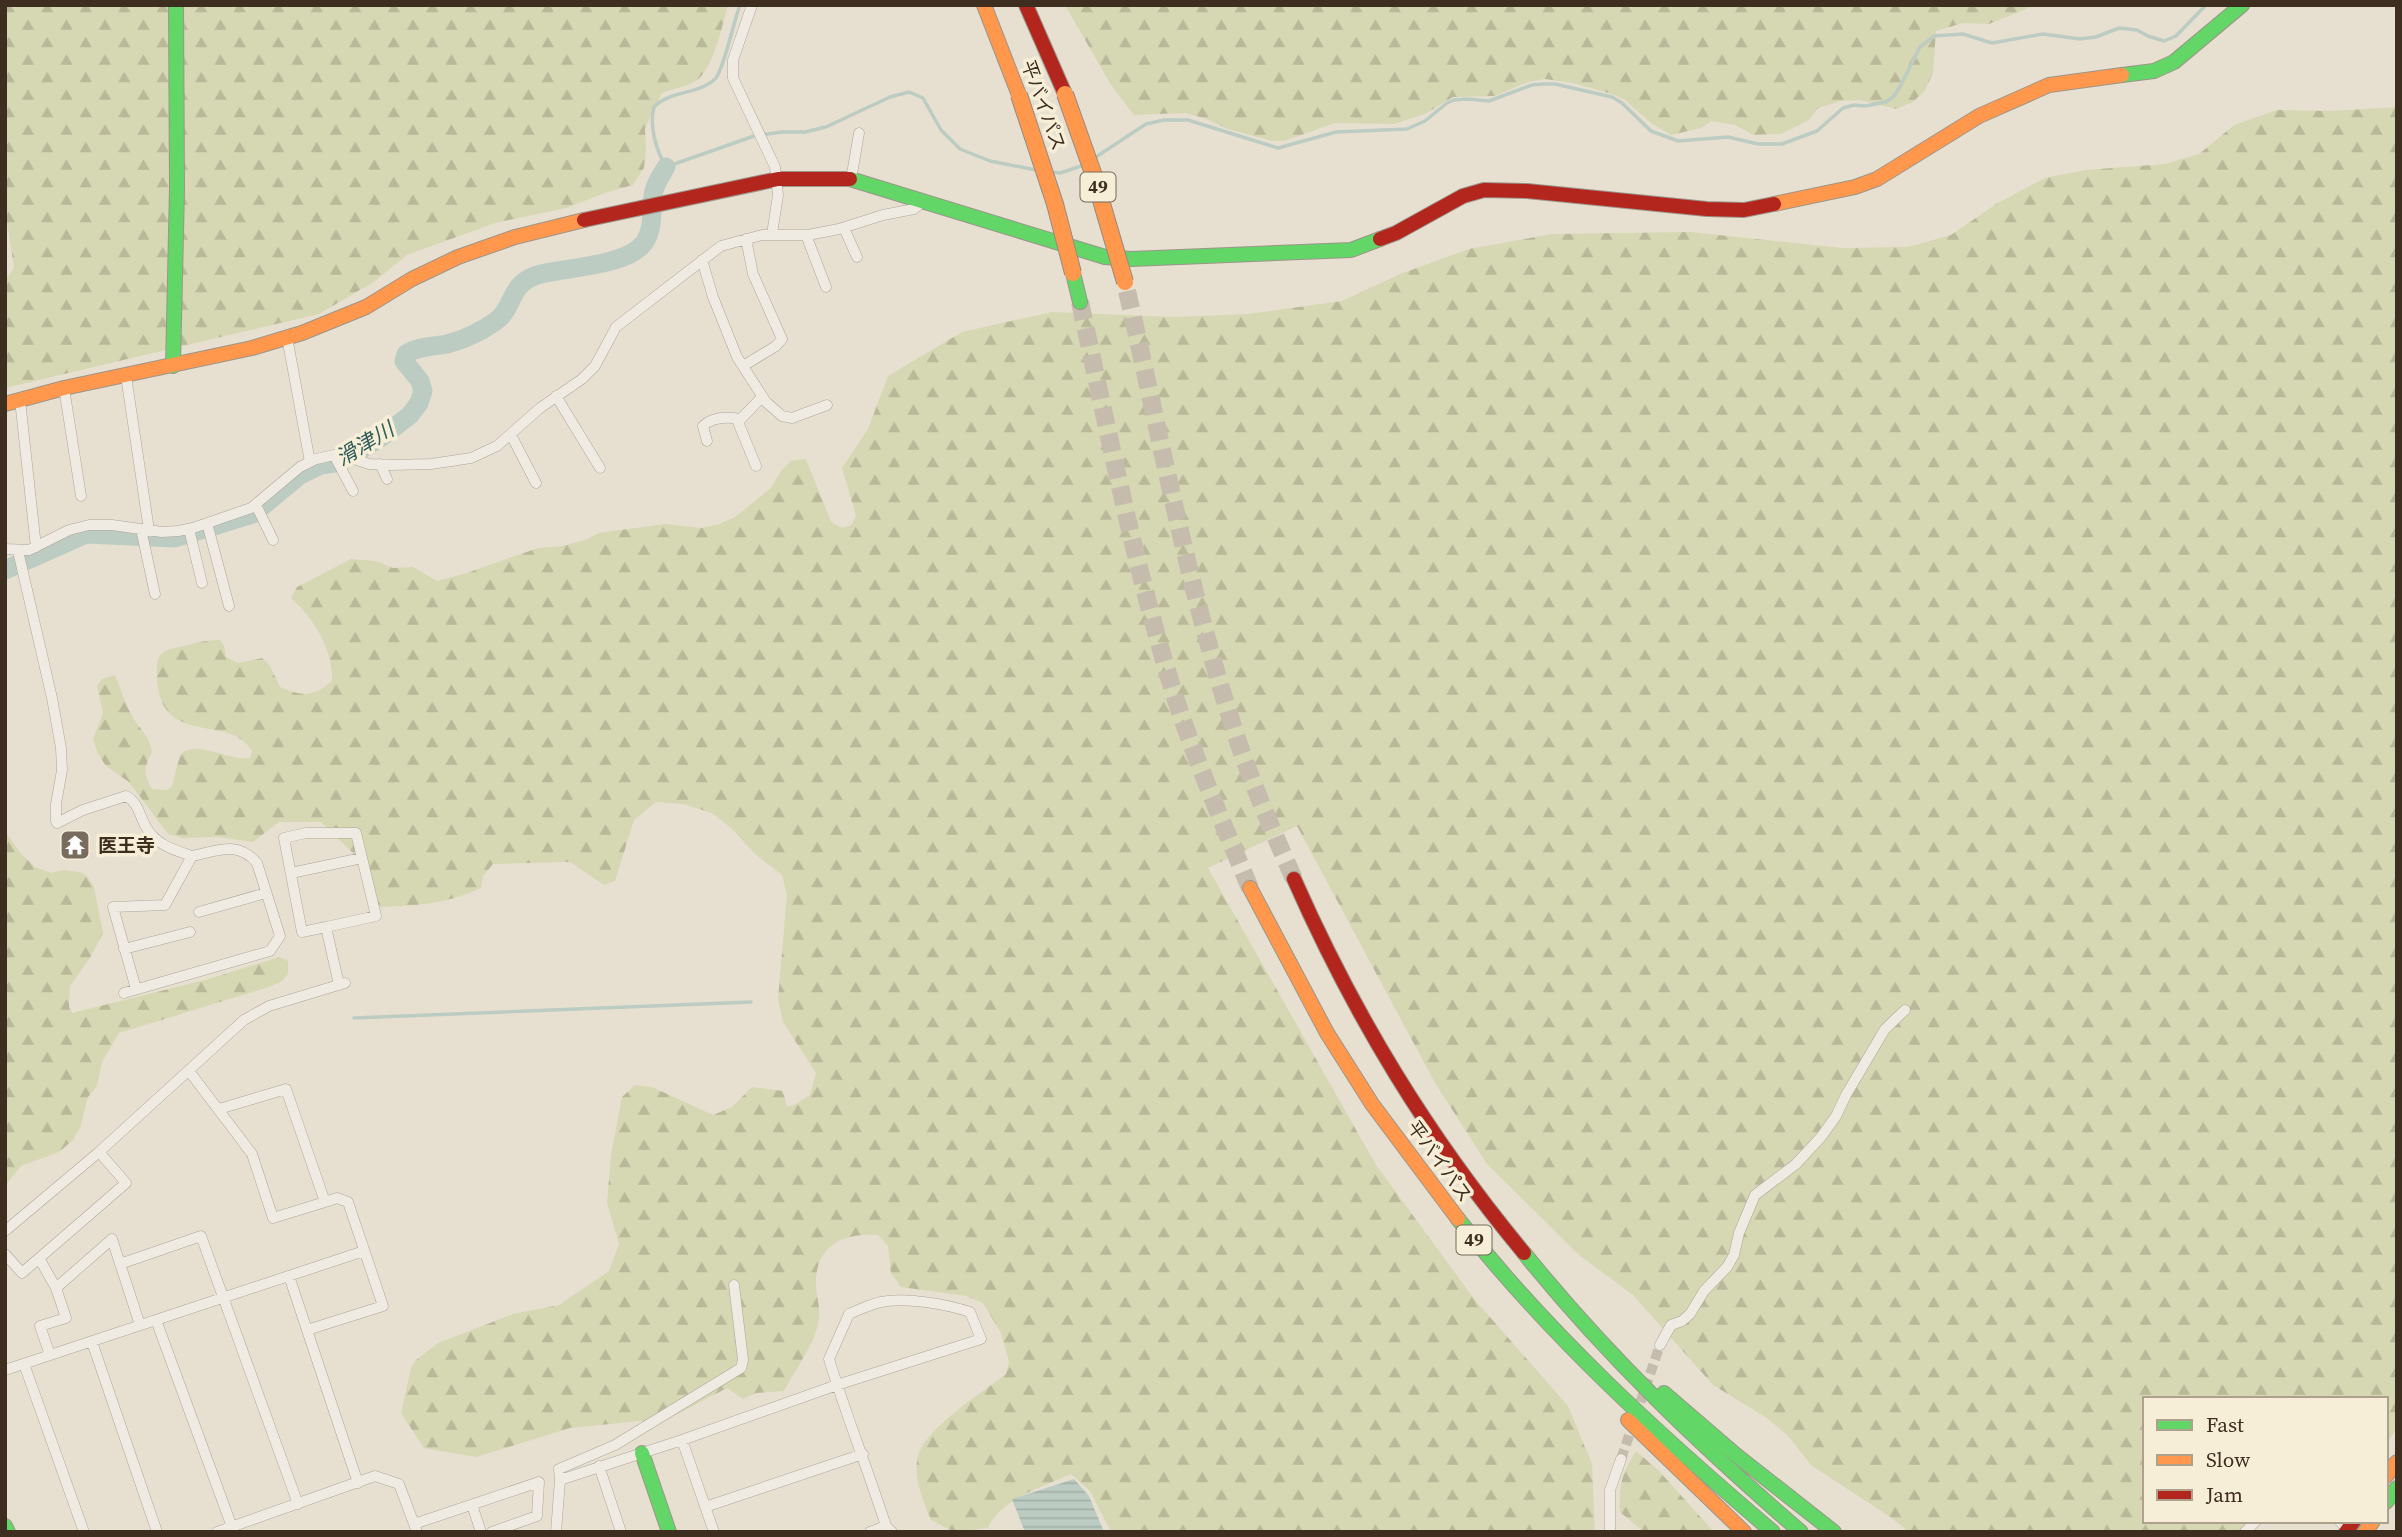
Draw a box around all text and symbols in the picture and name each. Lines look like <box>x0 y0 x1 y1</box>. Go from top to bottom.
street label: 平バイパス <box>1016 56 1072 154</box>
road number: 49 <box>1080 172 1116 202</box>
water label: 滑津川 <box>330 414 401 472</box>
temple icon: 医王寺 <box>58 828 92 862</box>
place label: 医王寺 <box>98 832 155 858</box>
street label: 平バイパス <box>1402 1115 1478 1207</box>
road number: 49 <box>1456 1226 1492 1254</box>
legend <box>2143 1397 2388 1523</box>
text: Fast <box>2206 1410 2244 1439</box>
text: Slow <box>2206 1445 2250 1474</box>
text: Jam <box>2205 1480 2243 1509</box>

